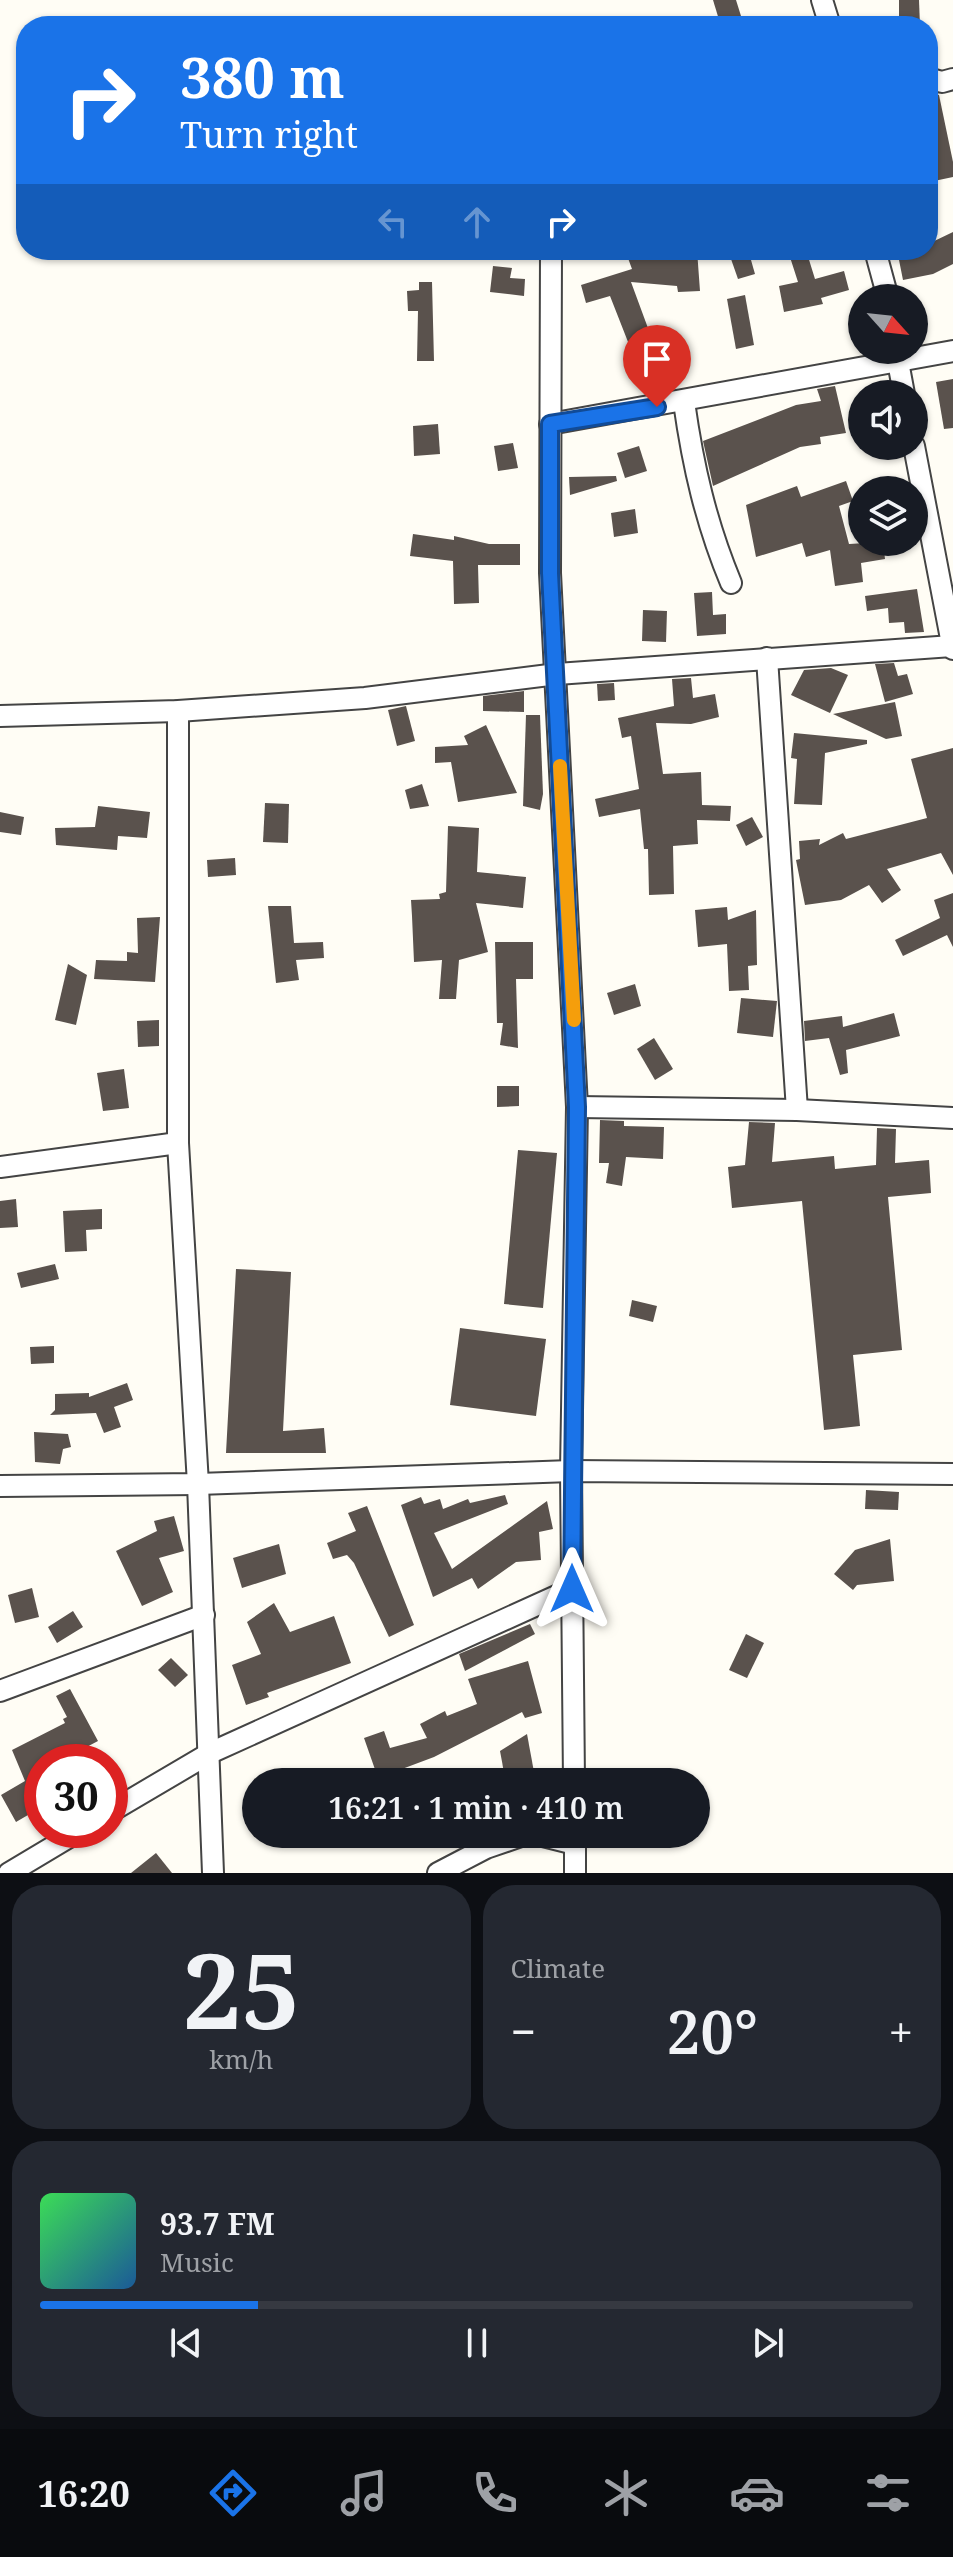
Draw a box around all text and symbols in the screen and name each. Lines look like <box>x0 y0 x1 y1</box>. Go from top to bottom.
text: 380 m <box>180 38 345 114</box>
icon: right <box>48 48 152 152</box>
text: Turn right <box>180 110 358 159</box>
icon: left <box>371 200 415 244</box>
icon: ahead <box>455 200 499 244</box>
icon: right <box>539 200 583 244</box>
north arrow <box>848 284 928 364</box>
map controls <box>848 284 928 556</box>
pin <box>623 325 691 407</box>
icon: arrive <box>635 337 679 381</box>
button: sound <box>848 380 928 460</box>
button: layers <box>848 476 928 556</box>
position arrow <box>530 1547 614 1631</box>
speed limit sign: 30 <box>24 1744 128 1848</box>
text: 16:21 · 1 min · 410 m <box>328 1787 624 1828</box>
text: 25 <box>182 1918 300 2059</box>
text: Climate <box>511 1950 605 1986</box>
text: 20° <box>666 1990 758 2072</box>
text: − <box>511 2001 536 2061</box>
text: + <box>888 2001 913 2061</box>
text: km/h <box>209 2041 273 2077</box>
text: 93.7 FM <box>160 2203 275 2244</box>
text: Music <box>160 2244 234 2280</box>
icon: previous <box>164 2321 208 2365</box>
icon: pause <box>455 2321 499 2365</box>
icon: next <box>746 2321 790 2365</box>
icon: directions <box>205 2465 261 2521</box>
icon: music <box>336 2465 392 2521</box>
icon: phone <box>467 2465 523 2521</box>
icon: climate <box>598 2465 654 2521</box>
icon: car <box>729 2465 785 2521</box>
icon: filters <box>860 2465 916 2521</box>
text: 16:20 <box>37 2469 130 2518</box>

